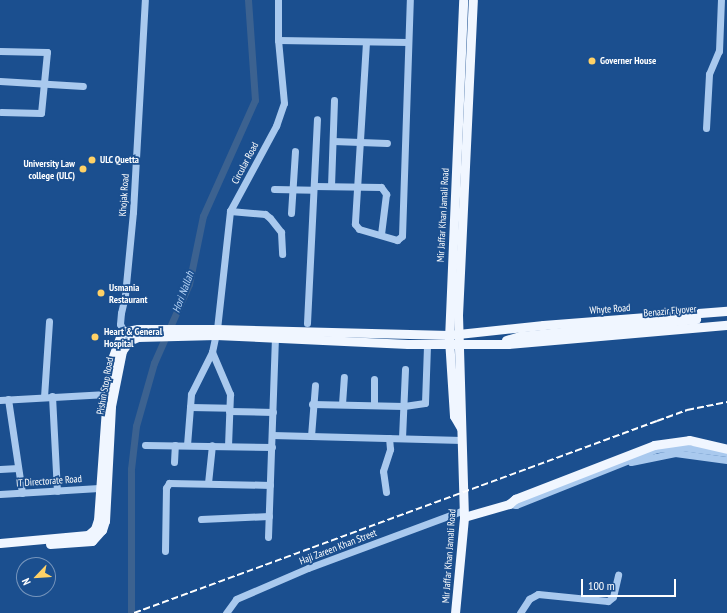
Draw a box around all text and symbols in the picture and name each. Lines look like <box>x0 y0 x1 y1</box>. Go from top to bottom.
place label: Governer House <box>600 55 656 67</box>
marker: Governer House <box>587 56 597 66</box>
street label: Circular Road <box>229 140 261 186</box>
place label: ULC Quetta <box>100 154 139 166</box>
marker: ULC Quetta <box>87 155 97 165</box>
place label: University Law college (ULC) <box>23 157 75 180</box>
marker: University Law college (ULC) <box>78 164 88 174</box>
street label: Mir Jaffar Khan Jamali Road <box>435 168 451 262</box>
street label: Khojak Road <box>117 173 131 217</box>
water label: Hori Nallah <box>169 270 197 314</box>
place label: Usmania Restaurant <box>109 281 147 304</box>
marker: Usmania Restaurant <box>96 288 106 298</box>
street label: Whyte Road <box>589 302 631 316</box>
street label: Benazir Flyover <box>643 303 697 319</box>
place label: Heart & General Hospital <box>104 325 162 348</box>
marker: Heart & General Hospital <box>89 331 101 343</box>
street label: Pishin Stop Road <box>94 356 116 416</box>
street label: IT Directorate Road <box>15 473 83 489</box>
street label: Mir Jaffar Khan Jamali Road <box>440 509 458 603</box>
street label: Haji Zareen Khan Street <box>298 527 378 567</box>
north arrow <box>16 557 56 597</box>
scale bar <box>583 571 678 597</box>
text: N <box>18 576 34 587</box>
text: 100 m <box>588 578 615 593</box>

